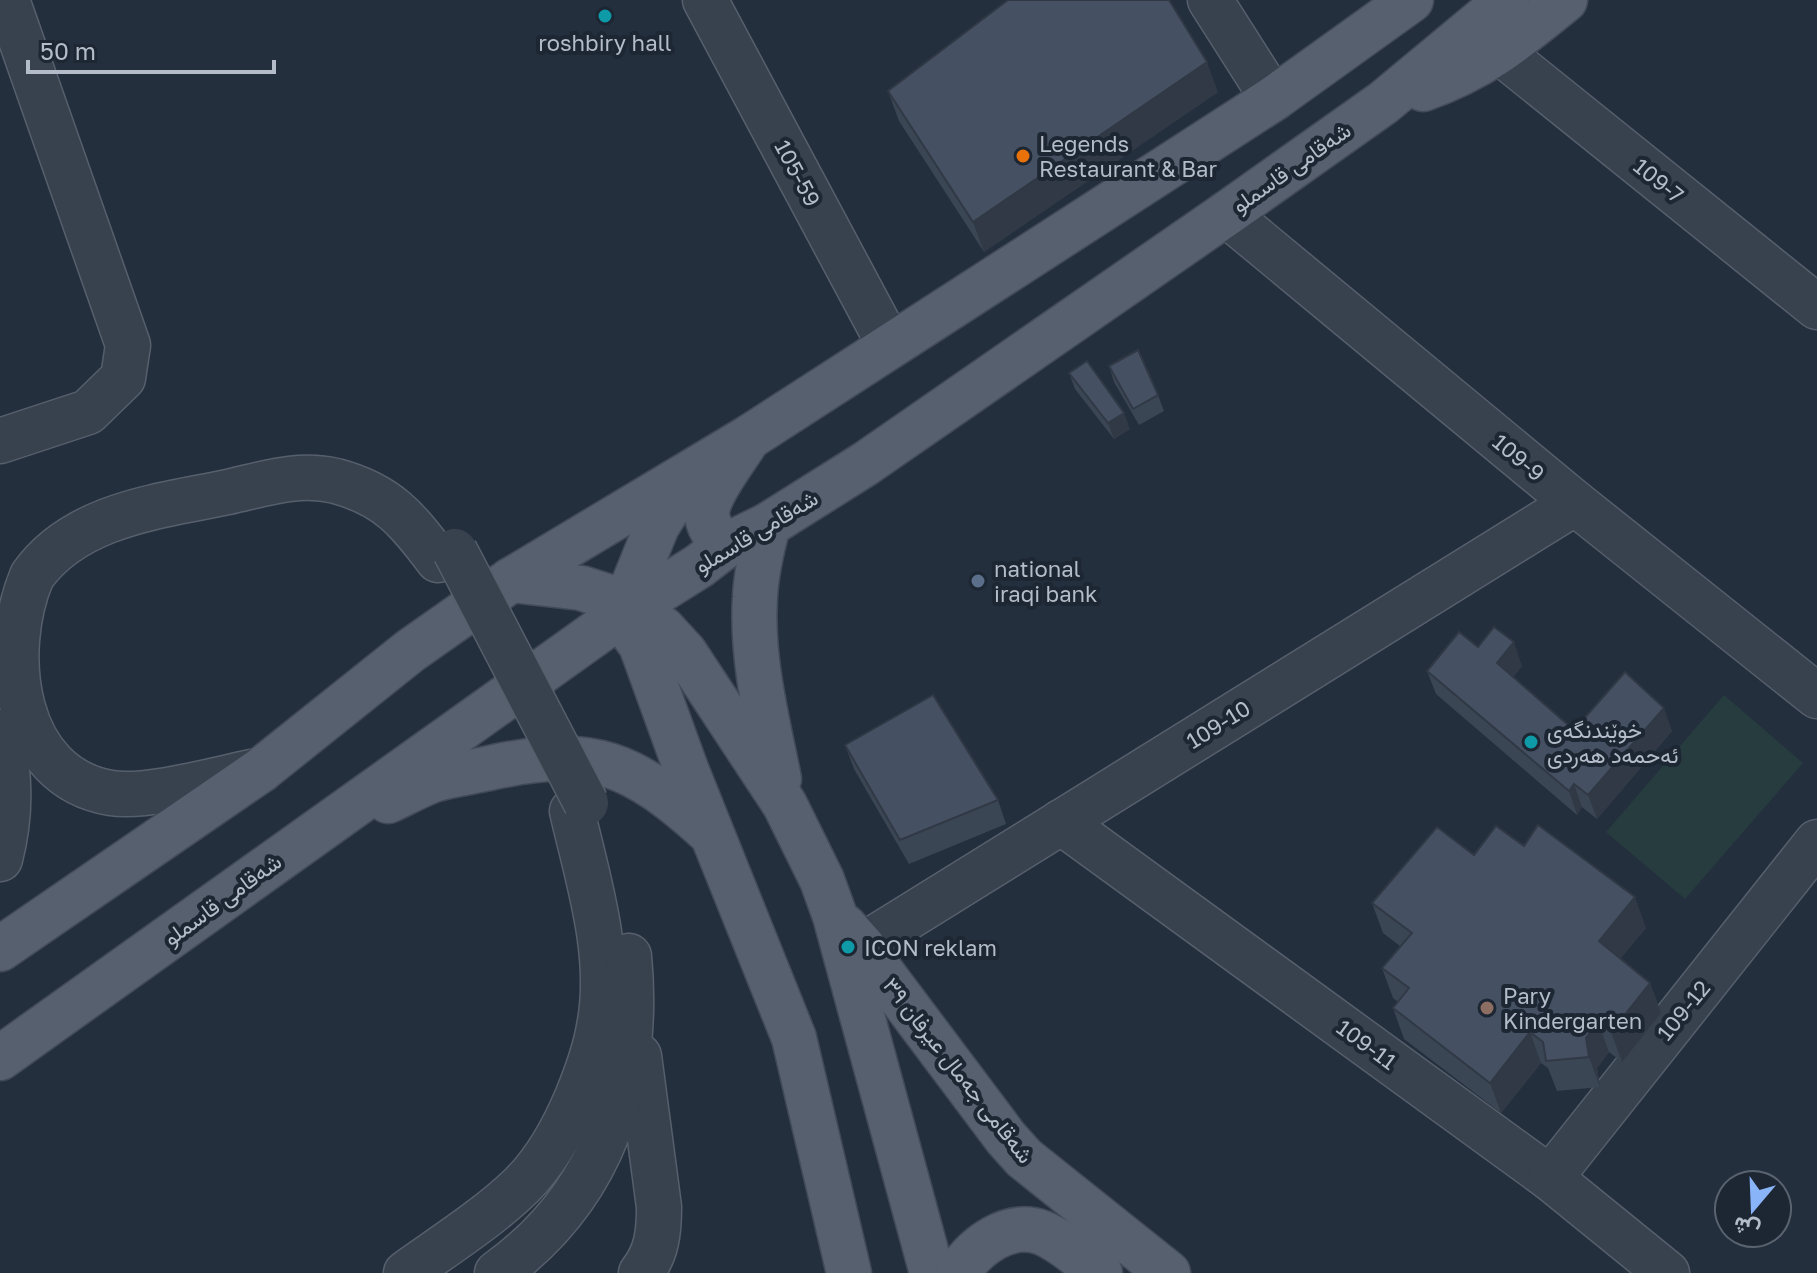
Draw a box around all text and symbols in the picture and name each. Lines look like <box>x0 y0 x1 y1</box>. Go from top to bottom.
marker: roshbiry hall <box>596 7 614 25</box>
scale bar <box>28 24 274 74</box>
place label: roshbiry hall <box>538 29 672 56</box>
text: 50 m <box>40 36 96 65</box>
street label: شەقامی قاسملو <box>1226 116 1356 219</box>
place label: Legends Restaurant & Bar <box>1039 130 1218 182</box>
street label: 105-59 <box>769 135 827 211</box>
marker: Legends Restaurant & Bar <box>1014 147 1032 165</box>
street label: 109-7 <box>1629 152 1689 208</box>
street label: 109-9 <box>1488 428 1550 486</box>
street label: شەقامی قاسملو <box>689 484 823 579</box>
place label: national iraqi bank <box>994 555 1098 607</box>
marker: national iraqi bank <box>969 572 987 590</box>
street label: 109-10 <box>1181 694 1255 754</box>
place label: خوێندنگەی ئەحمەد هەردی <box>1547 716 1679 769</box>
marker: خوێندنگەی ئەحمەد هەردی <box>1522 733 1540 751</box>
street label: شەقامی قاسملو <box>158 847 287 952</box>
place label: ICON reklam <box>864 934 997 961</box>
marker: ICON reklam <box>839 938 857 956</box>
street label: شەقامی جەمال عیرفان ٣٩ <box>877 972 1040 1169</box>
street label: 109-12 <box>1651 975 1715 1045</box>
place label: Pary Kindergarten <box>1503 982 1642 1034</box>
marker: Pary Kindergarten <box>1478 999 1496 1017</box>
street label: 109-11 <box>1332 1013 1402 1075</box>
north arrow <box>1713 1169 1793 1249</box>
text: ش <box>1729 1210 1764 1245</box>

